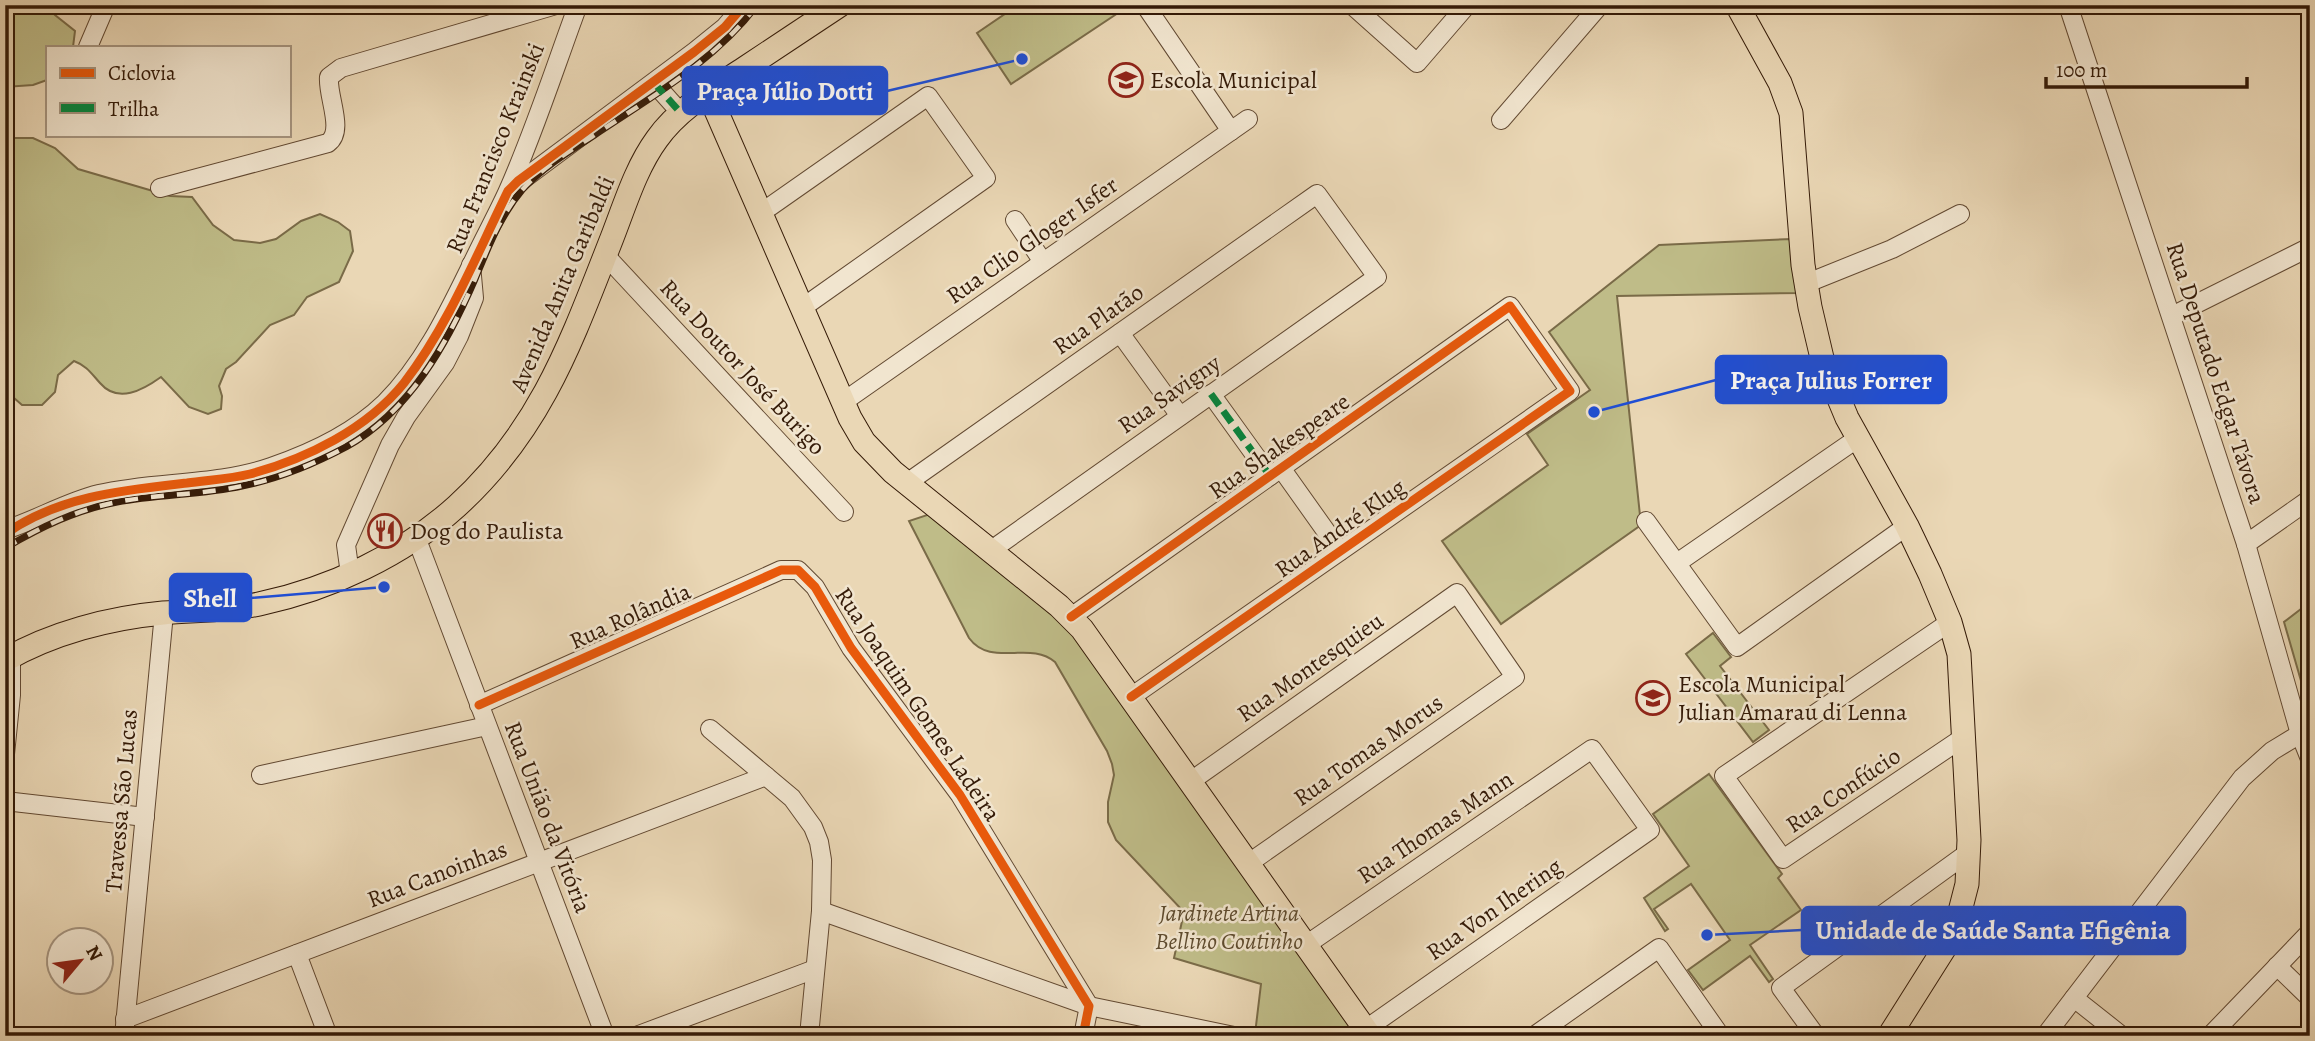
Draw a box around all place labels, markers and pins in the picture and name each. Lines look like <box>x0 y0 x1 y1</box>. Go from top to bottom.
school or university icon: Escola Municipal <box>1107 61 1145 99</box>
place label: Escola Municipal <box>1150 64 1317 96</box>
callout: Praça Júlio Dotti <box>683 67 887 114</box>
callout: Praça Julius Forrer <box>1716 356 1946 403</box>
restaurant icon: Dog do Paulista <box>366 512 404 550</box>
place label: Dog do Paulista <box>410 515 564 547</box>
callout: Shell <box>170 574 251 621</box>
place label: Escola Municipal Julian Amarau di Lenna <box>1678 668 1908 728</box>
school or university icon: Escola Municipal Julian Amarau di Lenna <box>1634 679 1672 717</box>
callout: Unidade de Saúde Santa Efigênia <box>1802 907 2185 954</box>

